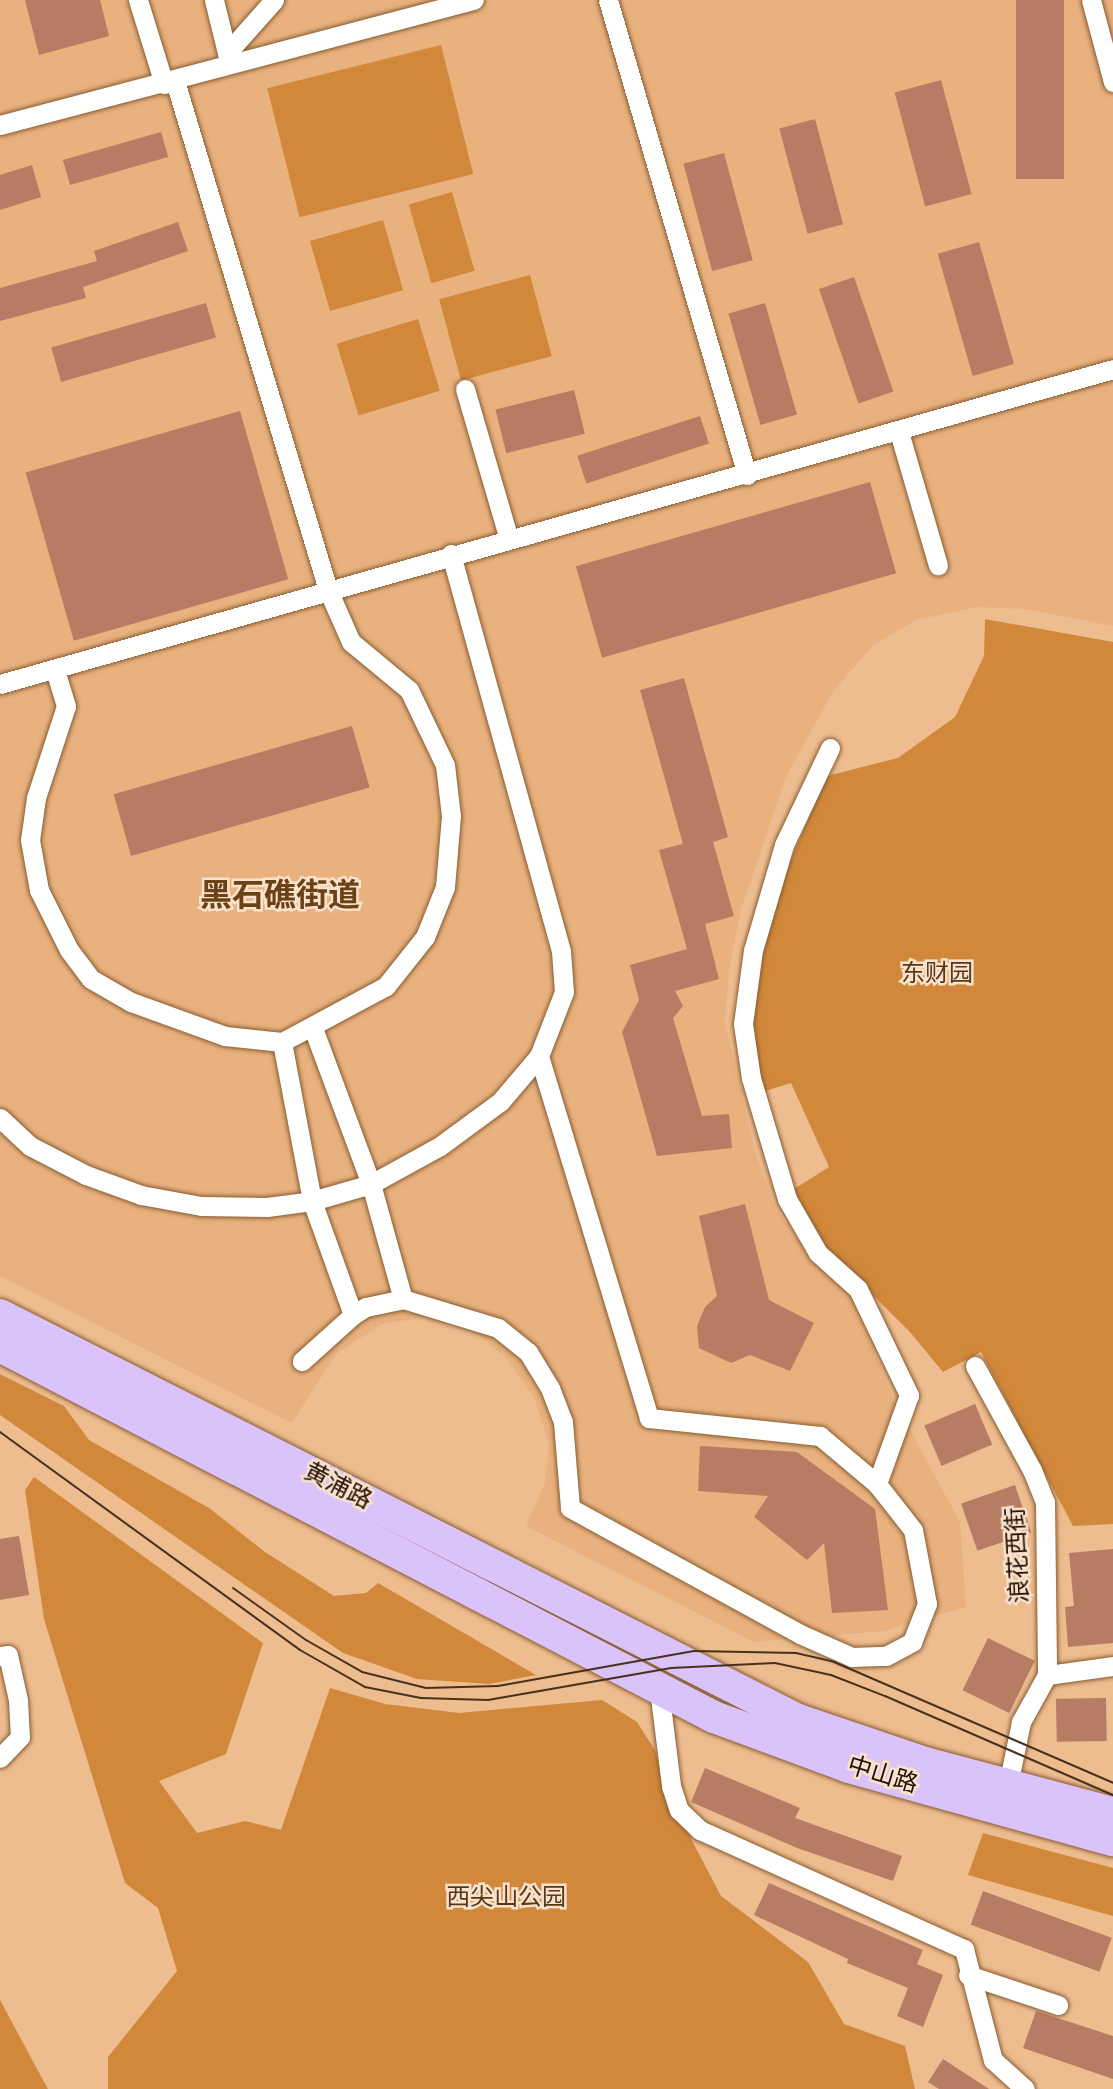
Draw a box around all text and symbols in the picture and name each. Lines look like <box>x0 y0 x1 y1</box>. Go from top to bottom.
district label: 黑石礁街道 <box>200 879 360 917</box>
park label: 东财园 <box>901 962 973 990</box>
street label: 黄浦路 <box>298 1459 376 1517</box>
street label: 浪花西街 <box>1003 1506 1037 1604</box>
street label: 中山路 <box>843 1753 921 1801</box>
park label: 西尖山公园 <box>446 1886 566 1914</box>

